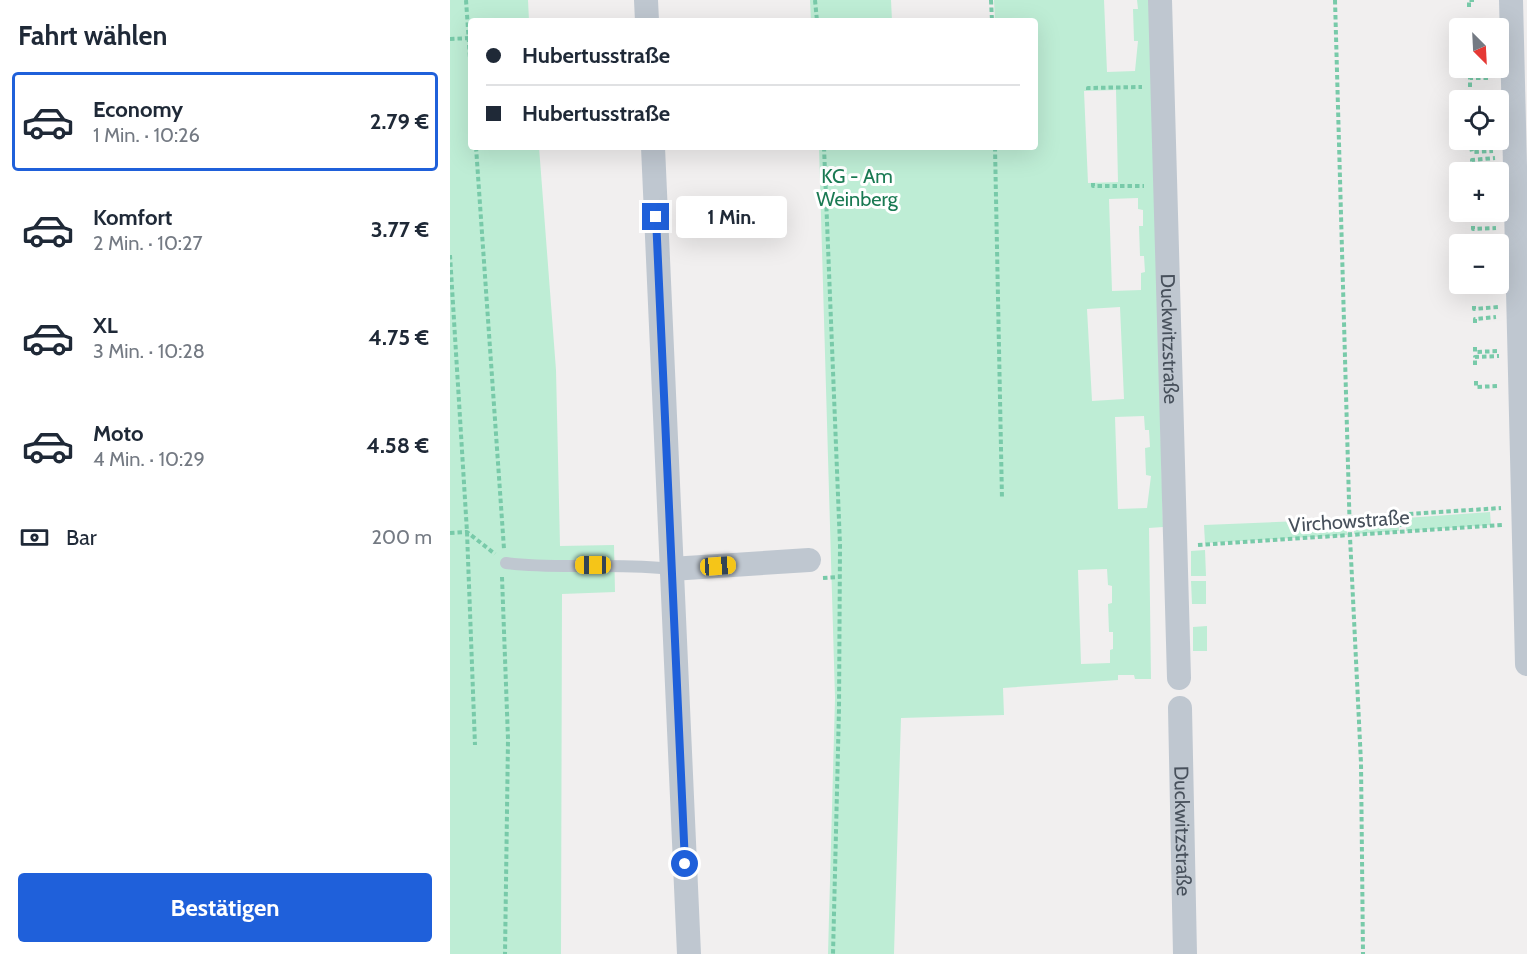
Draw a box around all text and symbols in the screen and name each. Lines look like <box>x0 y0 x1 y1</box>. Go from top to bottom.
north arrow <box>1449 18 1509 78</box>
map controls <box>1449 18 1509 294</box>
text: Fahrt wählen <box>18 19 167 52</box>
text: Hubertusstraße <box>522 42 670 69</box>
button: locate <box>1449 90 1509 150</box>
icon: car <box>21 95 75 149</box>
text: Economy <box>93 96 183 123</box>
text: Hubertusstraße <box>522 100 670 127</box>
text: 2.79 € <box>370 108 429 135</box>
text: 1 Min. · 10:26 <box>93 123 200 147</box>
button: + <box>1449 162 1509 222</box>
park label: KG - Am Weinberg <box>816 164 899 211</box>
callout: 1 Min. <box>677 196 788 238</box>
icon: car <box>21 203 75 257</box>
route end <box>642 203 669 230</box>
text: Komfort <box>93 204 172 231</box>
text: 1 Min. <box>707 205 756 229</box>
text: 3.77 € <box>371 216 429 243</box>
text: 2 Min. · 10:27 <box>93 231 203 255</box>
button: − <box>1449 234 1509 294</box>
street label: Duckwitzstraße <box>1156 273 1183 404</box>
icon: car <box>21 311 75 365</box>
text: XL <box>93 312 118 339</box>
text: 4.75 € <box>368 324 429 351</box>
text: 3 Min. · 10:28 <box>93 339 205 363</box>
icon: car <box>21 419 75 473</box>
text: Moto <box>93 420 144 447</box>
text: 4.58 € <box>366 432 429 459</box>
text: 4 Min. · 10:29 <box>93 447 205 471</box>
street label: Virchowstraße <box>1288 505 1410 537</box>
icon: cash <box>18 521 51 554</box>
text: Bar <box>66 524 97 551</box>
text: 200 m <box>372 525 432 549</box>
car <box>575 556 611 574</box>
car <box>699 556 737 576</box>
street label: Duckwitzstraße <box>1169 766 1196 896</box>
route start <box>671 850 698 877</box>
button: Bestätigen <box>18 873 432 942</box>

